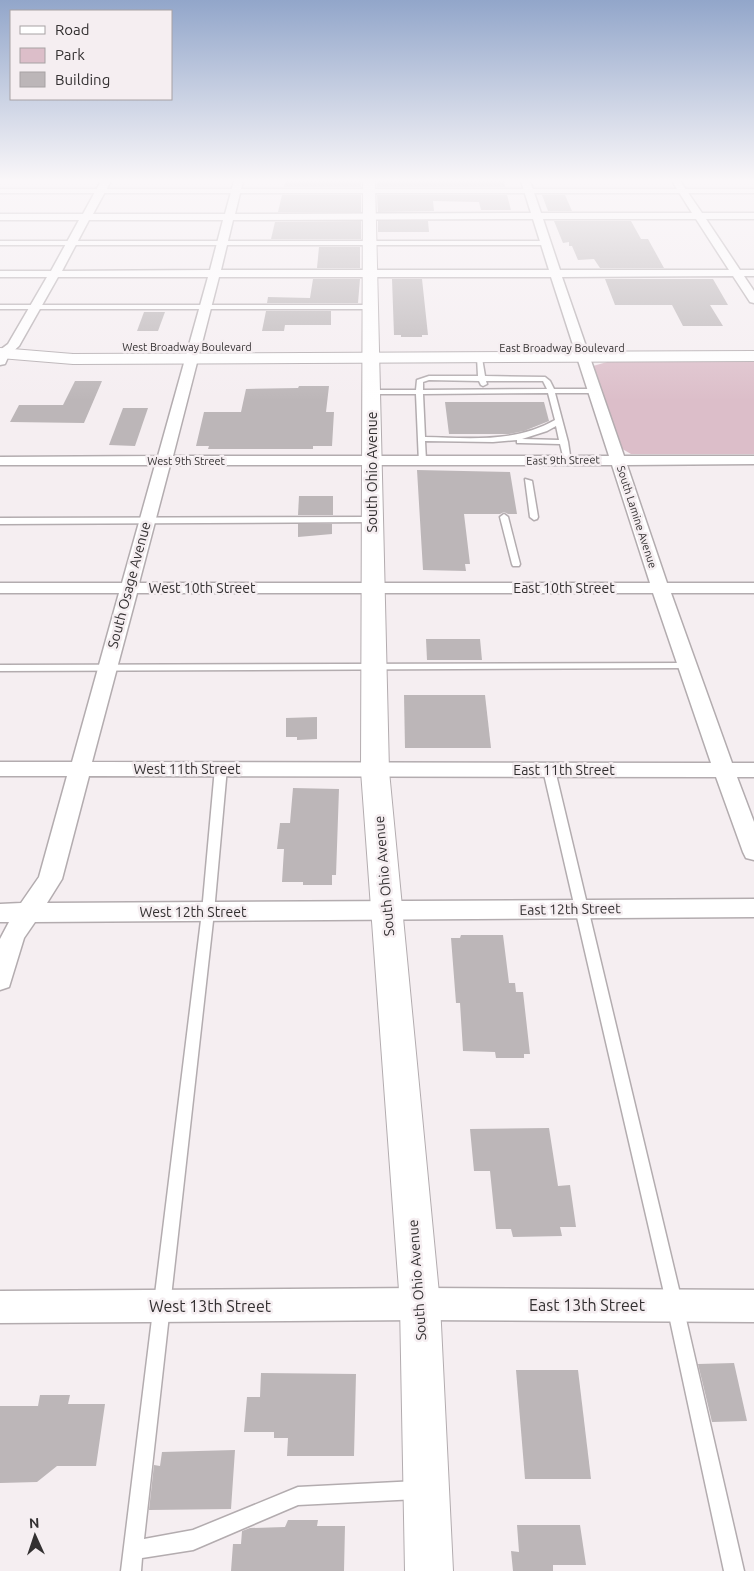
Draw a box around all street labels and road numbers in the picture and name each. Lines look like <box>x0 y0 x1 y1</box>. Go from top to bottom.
street label: West Broadway Boulevard <box>122 341 252 353</box>
street label: East Broadway Boulevard <box>499 342 625 354</box>
street label: South Ohio Avenue <box>364 411 380 533</box>
street label: East 9th Street <box>526 453 601 467</box>
street label: West 9th Street <box>147 455 226 467</box>
street label: South Lamine Avenue <box>615 464 659 570</box>
street label: South Osage Avenue <box>104 520 154 650</box>
street label: West 10th Street <box>149 580 256 596</box>
street label: East 10th Street <box>513 580 615 596</box>
street label: West 11th Street <box>134 761 241 777</box>
street label: East 11th Street <box>513 762 615 778</box>
street label: South Ohio Avenue <box>371 815 397 937</box>
street label: East 12th Street <box>519 900 621 918</box>
street label: West 12th Street <box>140 904 247 920</box>
street label: South Ohio Avenue <box>405 1219 429 1341</box>
street label: East 13th Street <box>529 1296 646 1314</box>
street label: West 13th Street <box>149 1297 272 1315</box>

